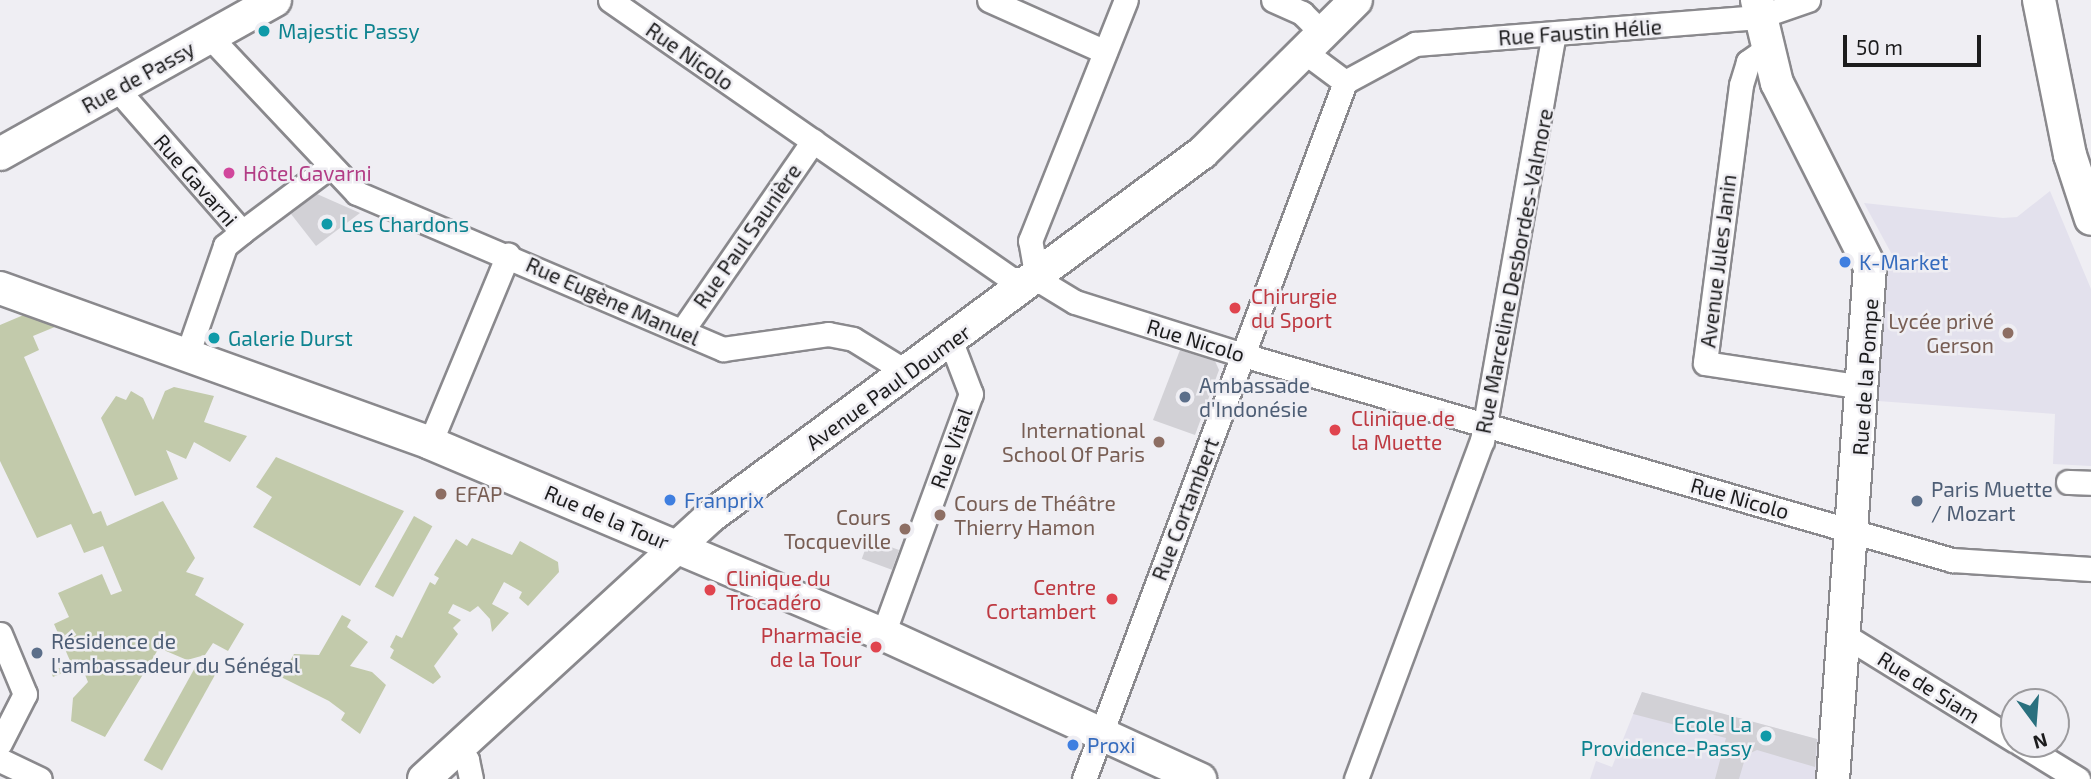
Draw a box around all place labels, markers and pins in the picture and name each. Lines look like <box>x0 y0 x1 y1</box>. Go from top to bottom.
place label: Majestic Passy <box>278 18 420 44</box>
marker: Majestic Passy <box>256 23 272 39</box>
place label: Hôtel Gavarni <box>243 160 372 186</box>
marker: Hôtel Gavarni <box>221 165 237 181</box>
place label: Les Chardons <box>341 211 469 237</box>
marker: Les Chardons <box>319 216 335 232</box>
place label: K-Market <box>1859 249 1948 275</box>
marker: K-Market <box>1837 254 1853 270</box>
place label: Chirurgie du Sport <box>1251 283 1337 333</box>
marker: Chirurgie du Sport <box>1225 298 1245 318</box>
place label: Lycée privé Gerson <box>1888 308 1994 358</box>
place label: Galerie Durst <box>228 325 353 351</box>
marker: Lycée privé Gerson <box>2000 325 2016 341</box>
marker: Galerie Durst <box>206 330 222 346</box>
place label: Ambassade d'Indonésie <box>1199 372 1310 422</box>
marker: Ambassade d'Indonésie <box>1177 389 1193 405</box>
place label: Clinique de la Muette <box>1351 405 1455 455</box>
place label: International School Of Paris <box>1001 417 1145 467</box>
marker: Clinique de la Muette <box>1325 420 1345 440</box>
marker: International School Of Paris <box>1151 434 1167 450</box>
place label: Paris Muette / Mozart <box>1931 476 2053 526</box>
place label: EFAP <box>455 481 502 507</box>
marker: EFAP <box>433 486 449 502</box>
place label: Franprix <box>684 487 764 513</box>
place label: Cours de Théâtre Thierry Hamon <box>954 490 1116 540</box>
marker: Franprix <box>662 492 678 508</box>
marker: Paris Muette / Mozart <box>1909 493 1925 509</box>
place label: Cours Tocqueville <box>784 504 891 554</box>
marker: Cours de Théâtre Thierry Hamon <box>932 507 948 523</box>
marker: Cours Tocqueville <box>897 521 913 537</box>
place label: Clinique du Trocadéro <box>726 565 831 615</box>
place label: Centre Cortambert <box>986 574 1096 624</box>
marker: Clinique du Trocadéro <box>700 580 720 600</box>
marker: Centre Cortambert <box>1102 589 1122 609</box>
place label: Pharmacie de la Tour <box>761 622 862 672</box>
place label: Résidence de l'ambassadeur du Sénégal <box>51 628 300 678</box>
marker: Pharmacie de la Tour <box>868 639 884 655</box>
marker: Résidence de l'ambassadeur du Sénégal <box>29 645 45 661</box>
place label: Ecole La Providence-Passy <box>1581 711 1752 761</box>
marker: Ecole La Providence-Passy <box>1758 728 1774 744</box>
place label: Proxi <box>1087 732 1136 758</box>
marker: Proxi <box>1065 737 1081 753</box>

